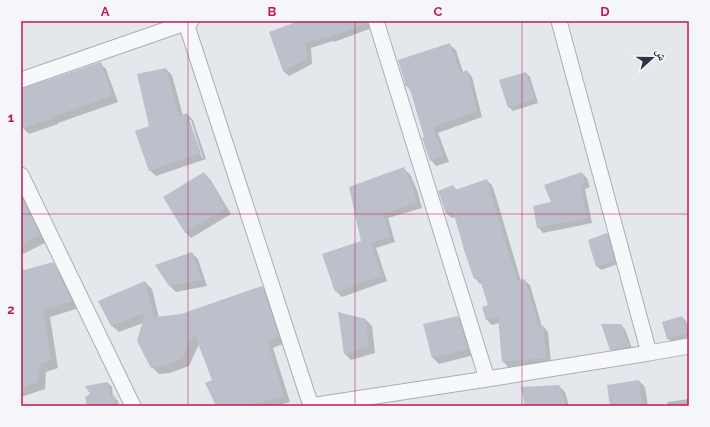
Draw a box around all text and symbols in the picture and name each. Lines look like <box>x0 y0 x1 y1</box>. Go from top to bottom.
text: A <box>101 4 110 19</box>
text: B <box>268 4 277 19</box>
text: C <box>434 4 443 19</box>
text: D <box>600 4 610 19</box>
north arrow <box>632 38 672 78</box>
text: ش <box>652 47 669 63</box>
text: 1 <box>8 110 15 125</box>
text: 2 <box>7 302 15 317</box>

